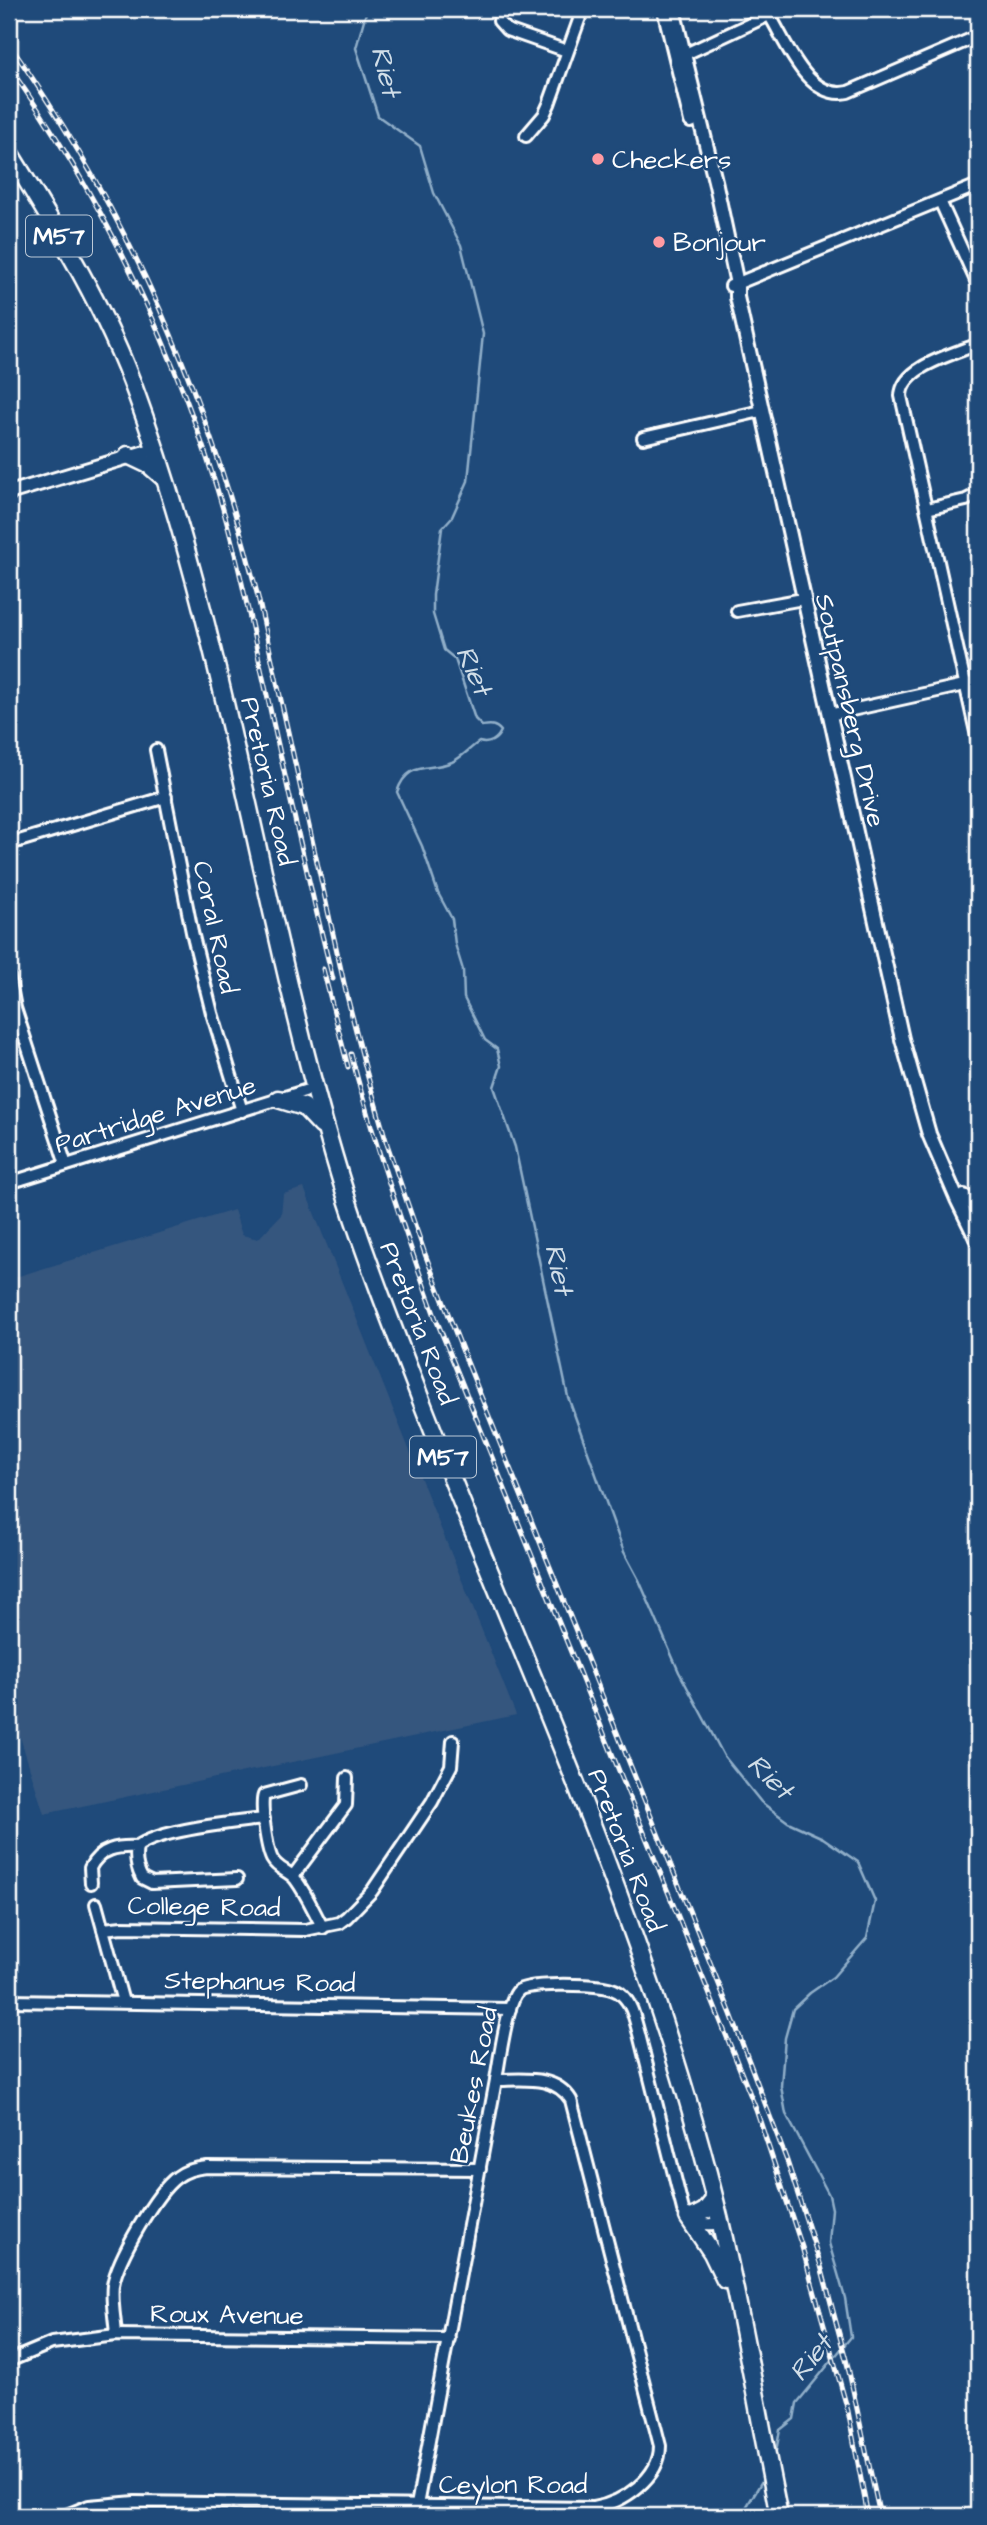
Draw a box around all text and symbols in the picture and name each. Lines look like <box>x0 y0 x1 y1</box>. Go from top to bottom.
water label: Riet <box>360 42 411 103</box>
place label: Checkers <box>612 142 731 178</box>
marker: Checkers <box>590 151 606 167</box>
road number: M57 <box>26 216 92 256</box>
place label: Bonjour <box>673 225 766 261</box>
marker: Bonjour <box>651 234 667 250</box>
street label: Soutpansberg Drive <box>804 590 894 831</box>
water label: Riet <box>446 640 503 704</box>
street label: Pretoria Road <box>231 693 305 869</box>
street label: Coral Road <box>183 858 247 997</box>
street label: Partridge Avenue <box>50 1067 261 1165</box>
street label: Pretoria Road <box>370 1237 466 1410</box>
water label: Riet <box>534 1240 583 1301</box>
road number: M57 <box>410 1436 476 1478</box>
water label: Riet <box>738 1745 804 1811</box>
street label: Pretoria Road <box>578 1764 674 1937</box>
street label: College Road <box>127 1888 281 1928</box>
street label: Stephanus Road <box>164 1962 356 2002</box>
street label: Beukes Road <box>441 2004 507 2167</box>
street label: Roux Avenue <box>150 2296 304 2334</box>
water label: Riet <box>780 2324 844 2390</box>
street label: Ceylon Road <box>439 2467 587 2505</box>

